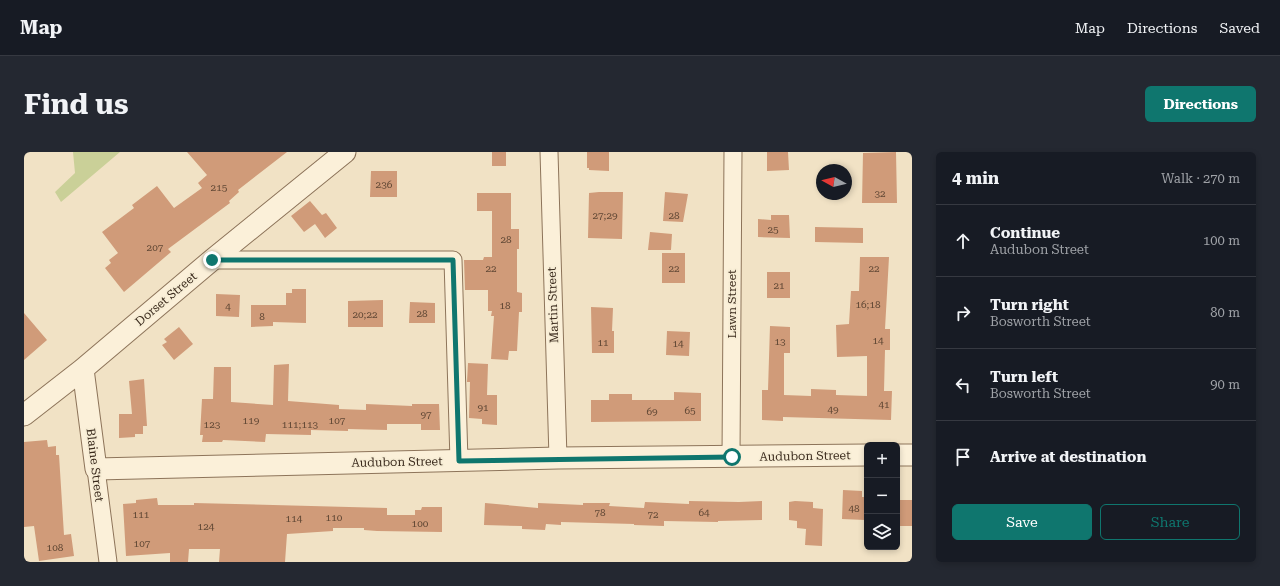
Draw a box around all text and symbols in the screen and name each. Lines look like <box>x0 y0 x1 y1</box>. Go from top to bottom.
text: Map <box>20 16 62 39</box>
text: Map <box>1075 20 1105 36</box>
text: Directions <box>1127 20 1197 36</box>
text: Saved <box>1219 20 1260 36</box>
button: Directions <box>1145 86 1256 122</box>
text: Find us <box>24 88 128 121</box>
north arrow <box>816 164 852 200</box>
text: 4 min <box>952 168 999 188</box>
text: Walk · 270 m <box>1161 171 1240 186</box>
house number: 236 <box>376 179 393 190</box>
house number: 215 <box>211 182 228 193</box>
house number: 32 <box>874 188 886 199</box>
house number: 27;29 <box>592 210 618 221</box>
house number: 28 <box>668 210 680 221</box>
house number: 25 <box>767 224 779 235</box>
text: Continue <box>990 224 1060 242</box>
icon: ahead <box>952 230 974 252</box>
text: 100 m <box>1203 233 1240 248</box>
house number: 28 <box>500 234 512 245</box>
house number: 207 <box>147 242 164 253</box>
text: Audubon Street <box>990 242 1089 257</box>
route end <box>203 251 221 269</box>
house number: 22 <box>485 263 497 274</box>
house number: 22 <box>668 263 680 274</box>
house number: 22 <box>868 263 880 274</box>
street label: Martin Street <box>545 266 561 343</box>
street label: Dorset Street <box>132 269 200 329</box>
street label: Lawn Street <box>725 269 739 338</box>
house number: 21 <box>773 280 785 291</box>
text: Turn right <box>990 296 1069 314</box>
house number: 16;18 <box>855 299 881 310</box>
house number: 18 <box>499 300 511 311</box>
house number: 4 <box>225 301 231 312</box>
icon: right <box>952 302 974 324</box>
text: 80 m <box>1210 305 1240 320</box>
house number: 28 <box>416 308 428 319</box>
house number: 20;22 <box>352 309 378 320</box>
house number: 8 <box>259 311 265 322</box>
text: Bosworth Street <box>990 314 1091 329</box>
house number: 14 <box>872 335 884 346</box>
house number: 13 <box>774 336 786 347</box>
house number: 11 <box>597 337 609 348</box>
house number: 14 <box>672 338 684 349</box>
text: Turn left <box>990 368 1058 386</box>
icon: left <box>952 374 974 396</box>
text: 90 m <box>1210 377 1240 392</box>
text: Bosworth Street <box>990 386 1091 401</box>
house number: 41 <box>878 399 890 410</box>
house number: 91 <box>477 402 489 413</box>
house number: 49 <box>827 404 839 415</box>
house number: 65 <box>684 405 696 416</box>
house number: 69 <box>646 406 658 417</box>
house number: 97 <box>420 409 432 420</box>
house number: 119 <box>243 415 260 426</box>
house number: 107 <box>329 415 346 426</box>
house number: 123 <box>204 419 221 430</box>
house number: 111;113 <box>282 419 319 430</box>
street label: Blaine Street <box>84 427 107 503</box>
map controls <box>864 442 900 550</box>
button: + <box>864 442 900 478</box>
icon: arrive <box>952 446 974 468</box>
route start <box>723 448 741 466</box>
street label: Audubon Street <box>759 448 851 464</box>
text: Arrive at destination <box>990 448 1146 466</box>
street label: Audubon Street <box>351 454 443 470</box>
button: − <box>864 478 900 514</box>
house number: 48 <box>848 503 860 514</box>
button: Save <box>952 504 1092 540</box>
button: Share <box>1100 504 1240 540</box>
house number: 78 <box>594 507 606 518</box>
house number: 64 <box>698 507 710 518</box>
house number: 111 <box>133 509 150 520</box>
house number: 72 <box>647 509 659 520</box>
house number: 110 <box>326 512 343 523</box>
house number: 114 <box>286 513 303 524</box>
button: layers <box>864 514 900 550</box>
house number: 100 <box>412 518 429 529</box>
house number: 124 <box>198 521 215 532</box>
house number: 107 <box>134 538 151 549</box>
house number: 108 <box>47 542 64 553</box>

